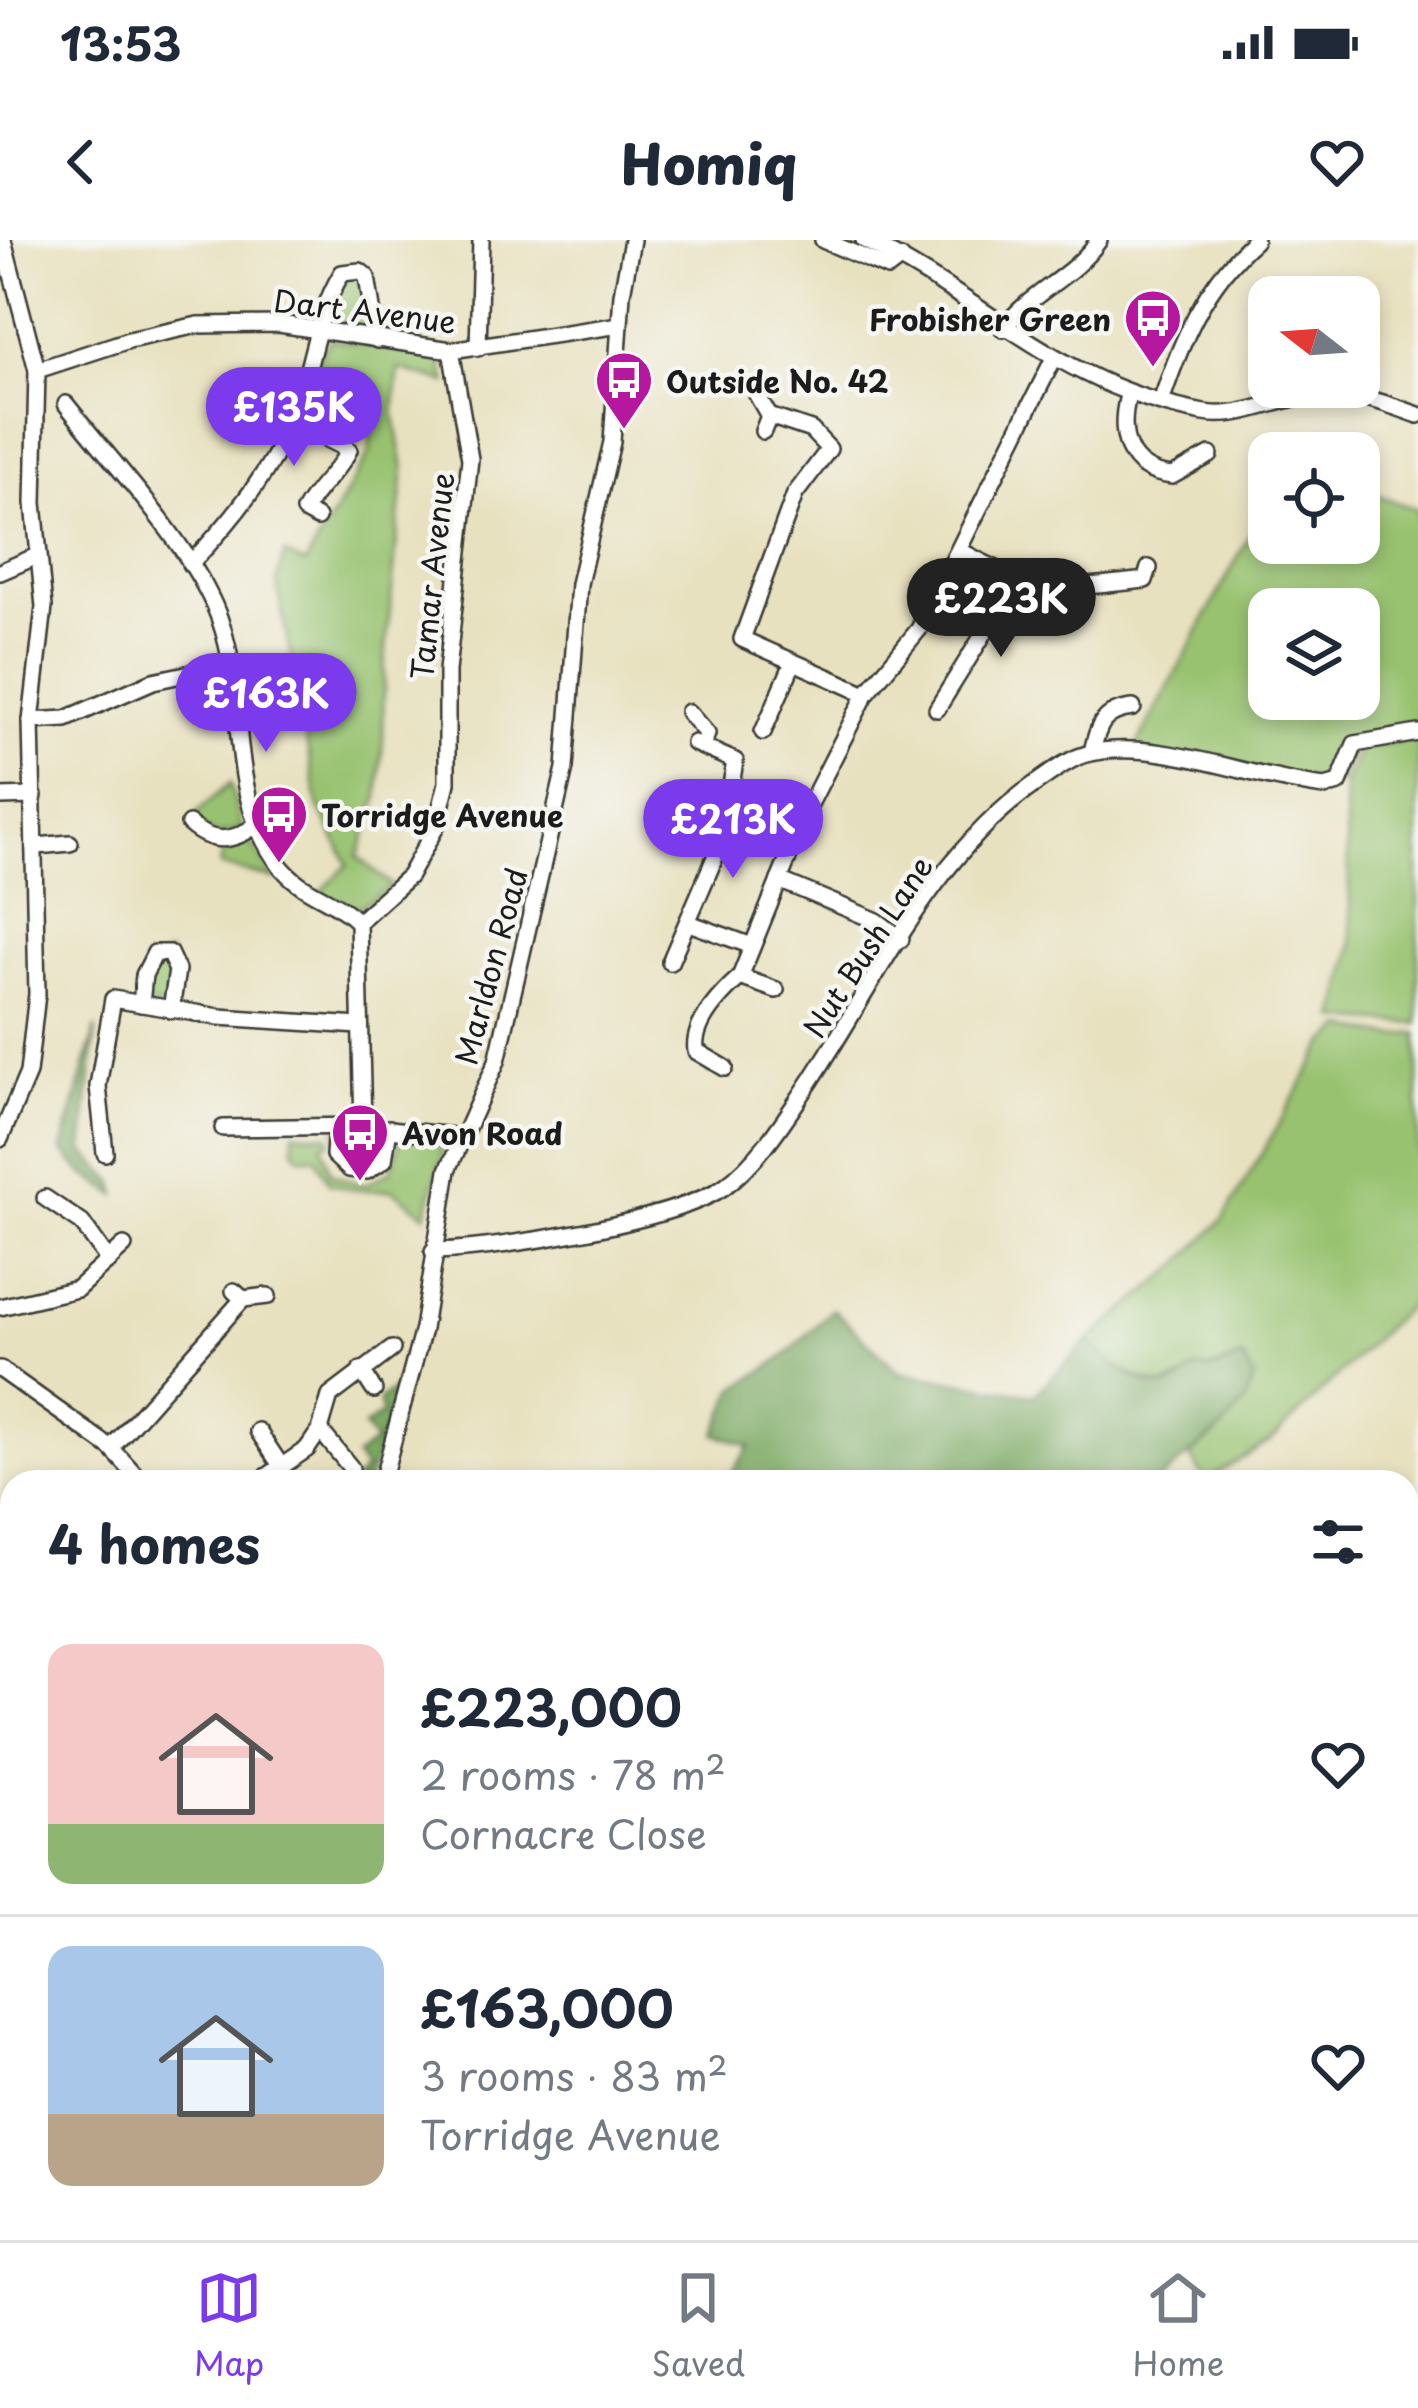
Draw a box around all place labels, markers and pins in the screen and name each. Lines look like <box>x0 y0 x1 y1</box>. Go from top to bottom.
bus stop icon: Frobisher Green <box>1122 287 1184 369</box>
place label: Frobisher Green <box>869 296 1111 341</box>
bus stop icon: Outside No. 42 <box>593 349 655 431</box>
place label: Outside No. 42 <box>666 358 888 403</box>
pin: £135K <box>210 367 378 469</box>
pin: £223K <box>917 558 1085 660</box>
pin: £163K <box>182 653 350 755</box>
pin: £213K <box>649 779 817 881</box>
bus stop icon: Torridge Avenue <box>248 783 310 865</box>
place label: Torridge Avenue <box>321 792 563 837</box>
bus stop icon: Avon Road <box>329 1101 391 1183</box>
place label: Avon Road <box>401 1110 563 1155</box>

